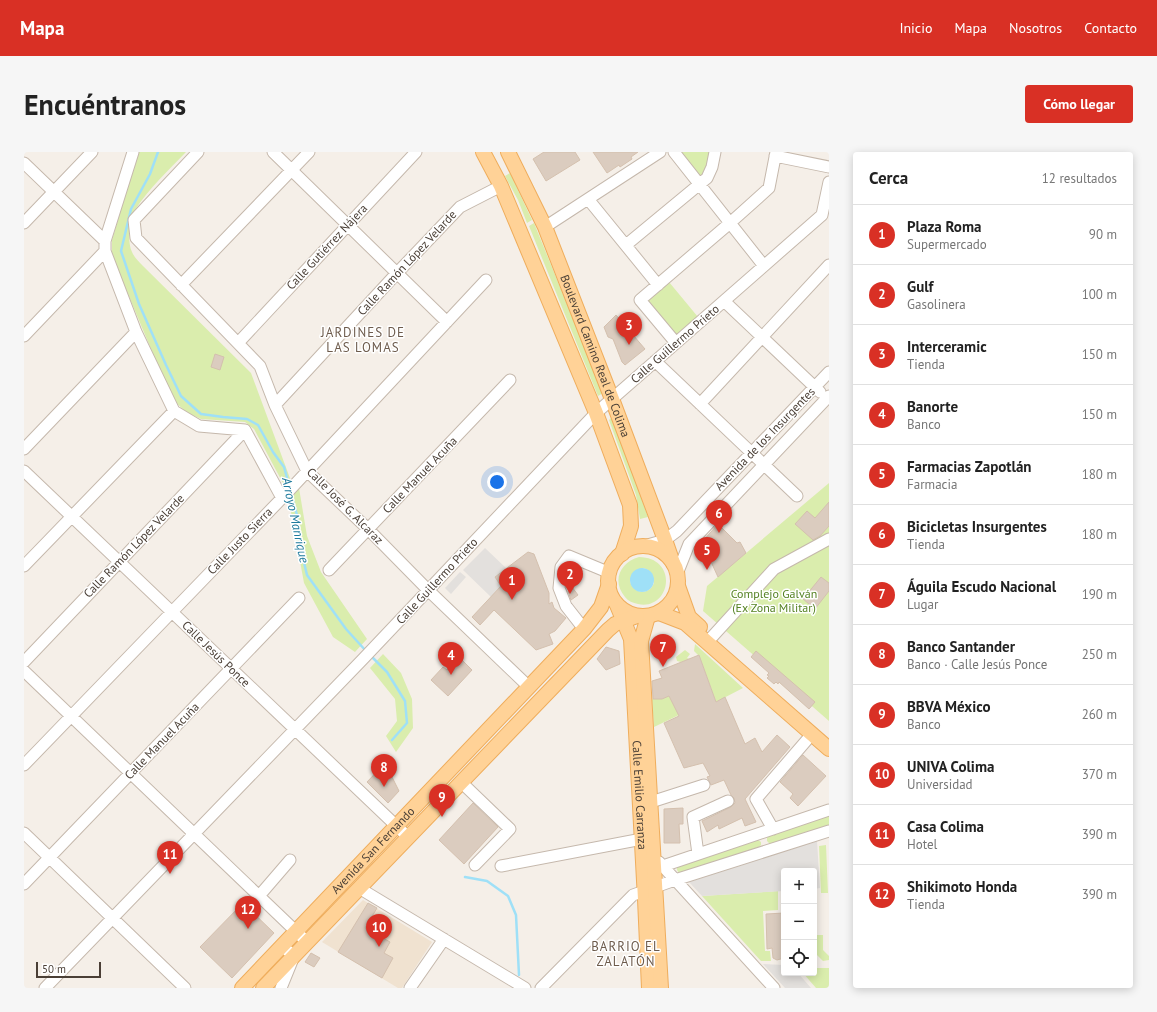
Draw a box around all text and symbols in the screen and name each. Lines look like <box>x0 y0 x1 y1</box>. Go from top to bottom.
text: Mapa <box>20 16 64 40</box>
text: Inicio <box>899 19 932 37</box>
text: Mapa <box>954 19 987 37</box>
text: Nosotros <box>1009 19 1062 37</box>
text: Contacto <box>1084 19 1137 37</box>
button: Cómo llegar <box>1025 85 1133 123</box>
text: Encuéntranos <box>24 86 186 123</box>
text: Cerca <box>869 167 908 189</box>
text: 12 resultados <box>1042 170 1117 187</box>
street label: Calle Gutiérrez Nájera <box>283 201 370 293</box>
street label: Calle Ramón López Velarde <box>354 207 459 318</box>
text: Plaza Roma <box>907 217 981 236</box>
text: 1 <box>878 226 886 243</box>
text: 90 m <box>1089 226 1117 243</box>
text: Supermercado <box>907 236 987 253</box>
street label: Boulevard Camino Real de Colima <box>557 272 634 439</box>
text: Gulf <box>907 277 933 296</box>
text: 2 <box>878 286 886 303</box>
text: 100 m <box>1082 286 1117 303</box>
text: Gasolinera <box>907 296 966 313</box>
street label: Calle Guillermo Prieto <box>627 301 722 386</box>
pin: 3 <box>616 312 642 345</box>
district label: JARDINES DE LAS LOMAS <box>320 324 405 356</box>
text: Interceramic <box>907 337 987 356</box>
text: 3 <box>878 346 886 363</box>
text: 150 m <box>1082 346 1117 363</box>
text: Tienda <box>907 356 945 373</box>
street label: Avenida de los Insurgentes <box>711 384 818 493</box>
text: Banorte <box>907 397 958 416</box>
text: 4 <box>878 406 886 423</box>
text: 150 m <box>1082 406 1117 423</box>
text: Banco <box>907 416 941 433</box>
street label: Calle Manuel Acuña <box>379 433 460 516</box>
text: Farmacias Zapotlán <box>907 457 1032 476</box>
street label: Calle José G. Alcaraz <box>304 464 387 547</box>
text: 5 <box>878 466 886 483</box>
text: 180 m <box>1082 466 1117 483</box>
your location <box>487 472 507 492</box>
water label: Arroyo Manrique <box>278 475 313 564</box>
text: Farmacia <box>907 476 957 493</box>
street label: Calle Ramón López Velarde <box>80 491 187 601</box>
pin: 6 <box>706 500 732 533</box>
street label: Calle Justo Sierra <box>204 504 275 577</box>
text: Bicicletas Insurgentes <box>907 517 1047 536</box>
text: 6 <box>878 526 886 543</box>
text: 180 m <box>1082 526 1117 543</box>
street label: Calle Guillermo Prieto <box>393 534 481 627</box>
text: Tienda <box>907 536 945 553</box>
pin: 5 <box>694 537 720 570</box>
pin: 2 <box>557 561 583 594</box>
pin: 1 <box>499 567 525 600</box>
text: Águila Escudo Nacional <box>907 577 1056 596</box>
park label: Complejo Galván (Ex Zona Militar) <box>731 586 817 615</box>
text: 7 <box>878 586 886 603</box>
text: 190 m <box>1082 586 1117 603</box>
text: Lugar <box>907 596 938 613</box>
street label: Calle Jesús Ponce <box>179 617 253 690</box>
pin: 7 <box>650 634 676 667</box>
text: Banco Santander <box>907 637 1015 656</box>
pin: 4 <box>438 642 464 675</box>
text: 8 <box>878 646 886 663</box>
text: 250 m <box>1082 646 1117 663</box>
text: Banco · Calle Jesús Ponce <box>907 656 1047 673</box>
text: BBVA México <box>907 697 990 716</box>
street label: Calle Manuel Acuña <box>121 699 202 782</box>
text: 9 <box>878 706 886 723</box>
text: 260 m <box>1082 706 1117 723</box>
text: Banco <box>907 716 941 733</box>
street label: Calle Emilio Carranza <box>629 740 650 850</box>
pin: 8 <box>371 754 397 787</box>
text: UNIVA Colima <box>907 757 994 776</box>
text: 10 <box>875 766 889 783</box>
text: 370 m <box>1082 766 1117 783</box>
text: Universidad <box>907 776 973 793</box>
pin: 9 <box>429 784 455 817</box>
street label: Avenida San Fernando <box>328 804 418 897</box>
text: Casa Colima <box>907 817 984 836</box>
text: 11 <box>875 826 889 843</box>
text: 390 m <box>1082 826 1117 843</box>
text: Hotel <box>907 836 937 853</box>
pin: 11 <box>157 841 183 874</box>
map controls <box>781 868 817 976</box>
button: + <box>781 868 817 904</box>
text: Shikimoto Honda <box>907 877 1017 896</box>
text: 12 <box>875 886 889 903</box>
text: 390 m <box>1082 886 1117 903</box>
pin: 12 <box>235 896 261 929</box>
text: Tienda <box>907 896 945 913</box>
button: − <box>781 904 817 940</box>
pin: 10 <box>366 914 392 947</box>
district label: BARRIO EL ZALATÓN <box>591 938 661 970</box>
button: locate <box>781 940 817 976</box>
scale bar <box>36 960 101 979</box>
text: 50 m <box>42 962 66 976</box>

